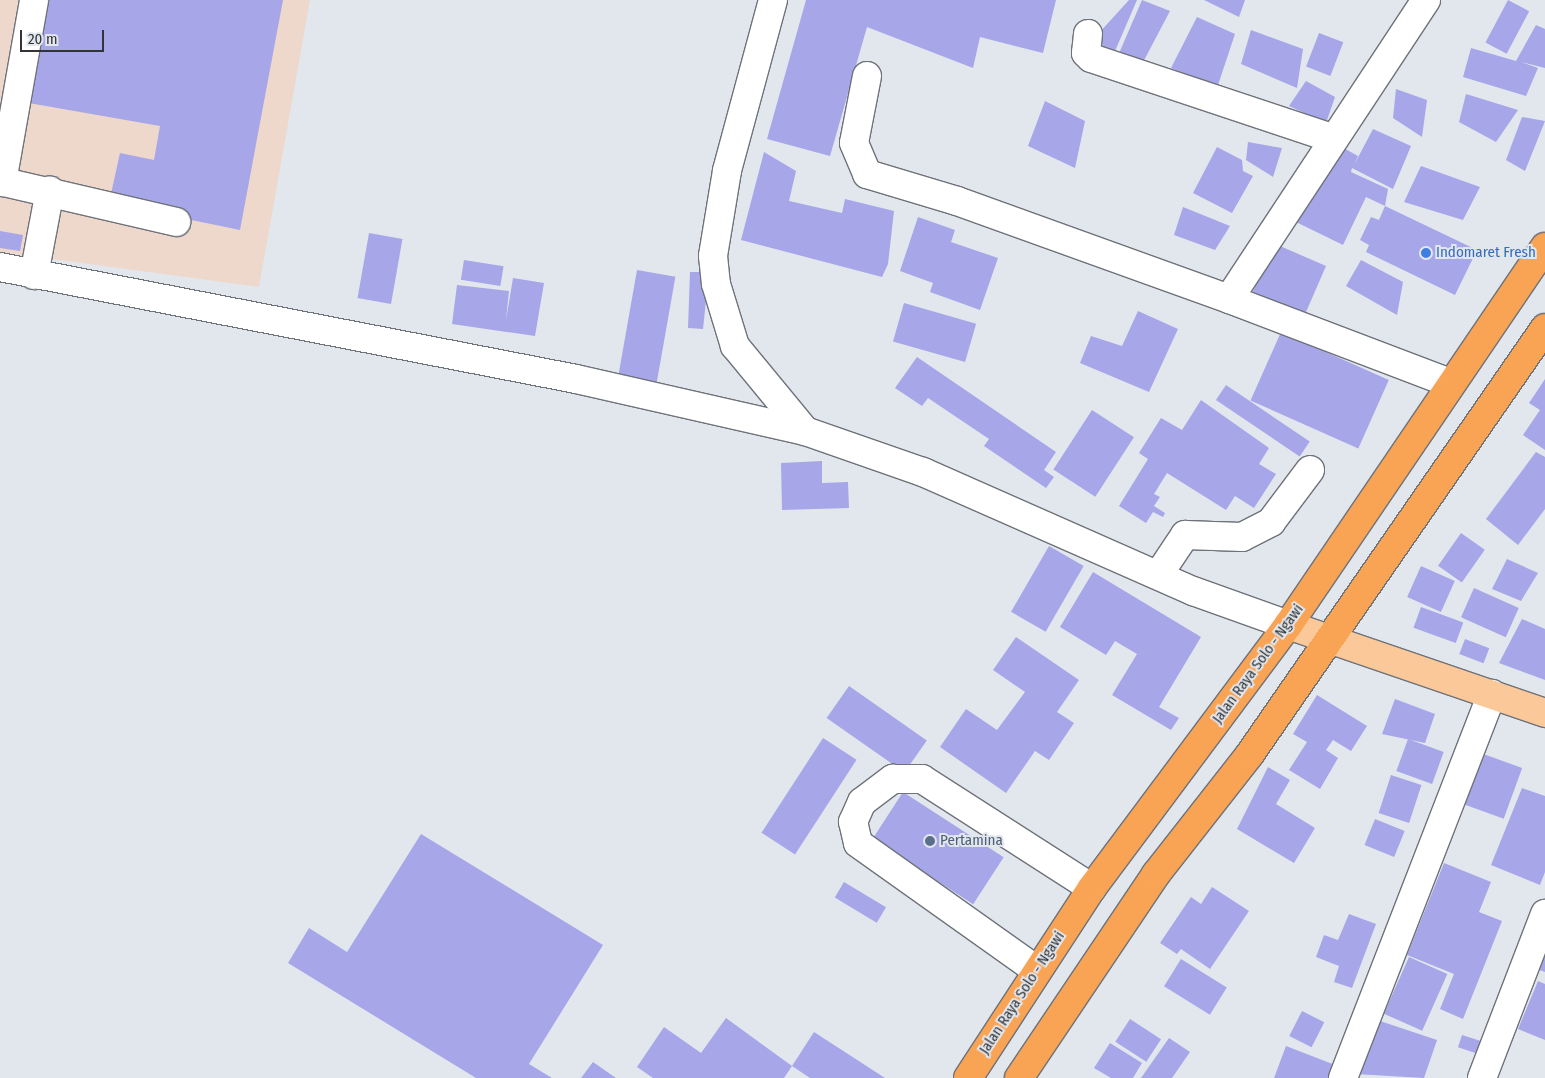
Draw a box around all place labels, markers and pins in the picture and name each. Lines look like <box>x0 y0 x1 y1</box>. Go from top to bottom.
place label: Indomaret Fresh <box>1436 244 1536 262</box>
marker: Indomaret Fresh <box>1420 247 1432 259</box>
place label: Pertamina <box>940 832 1003 850</box>
marker: Pertamina <box>924 835 936 847</box>

